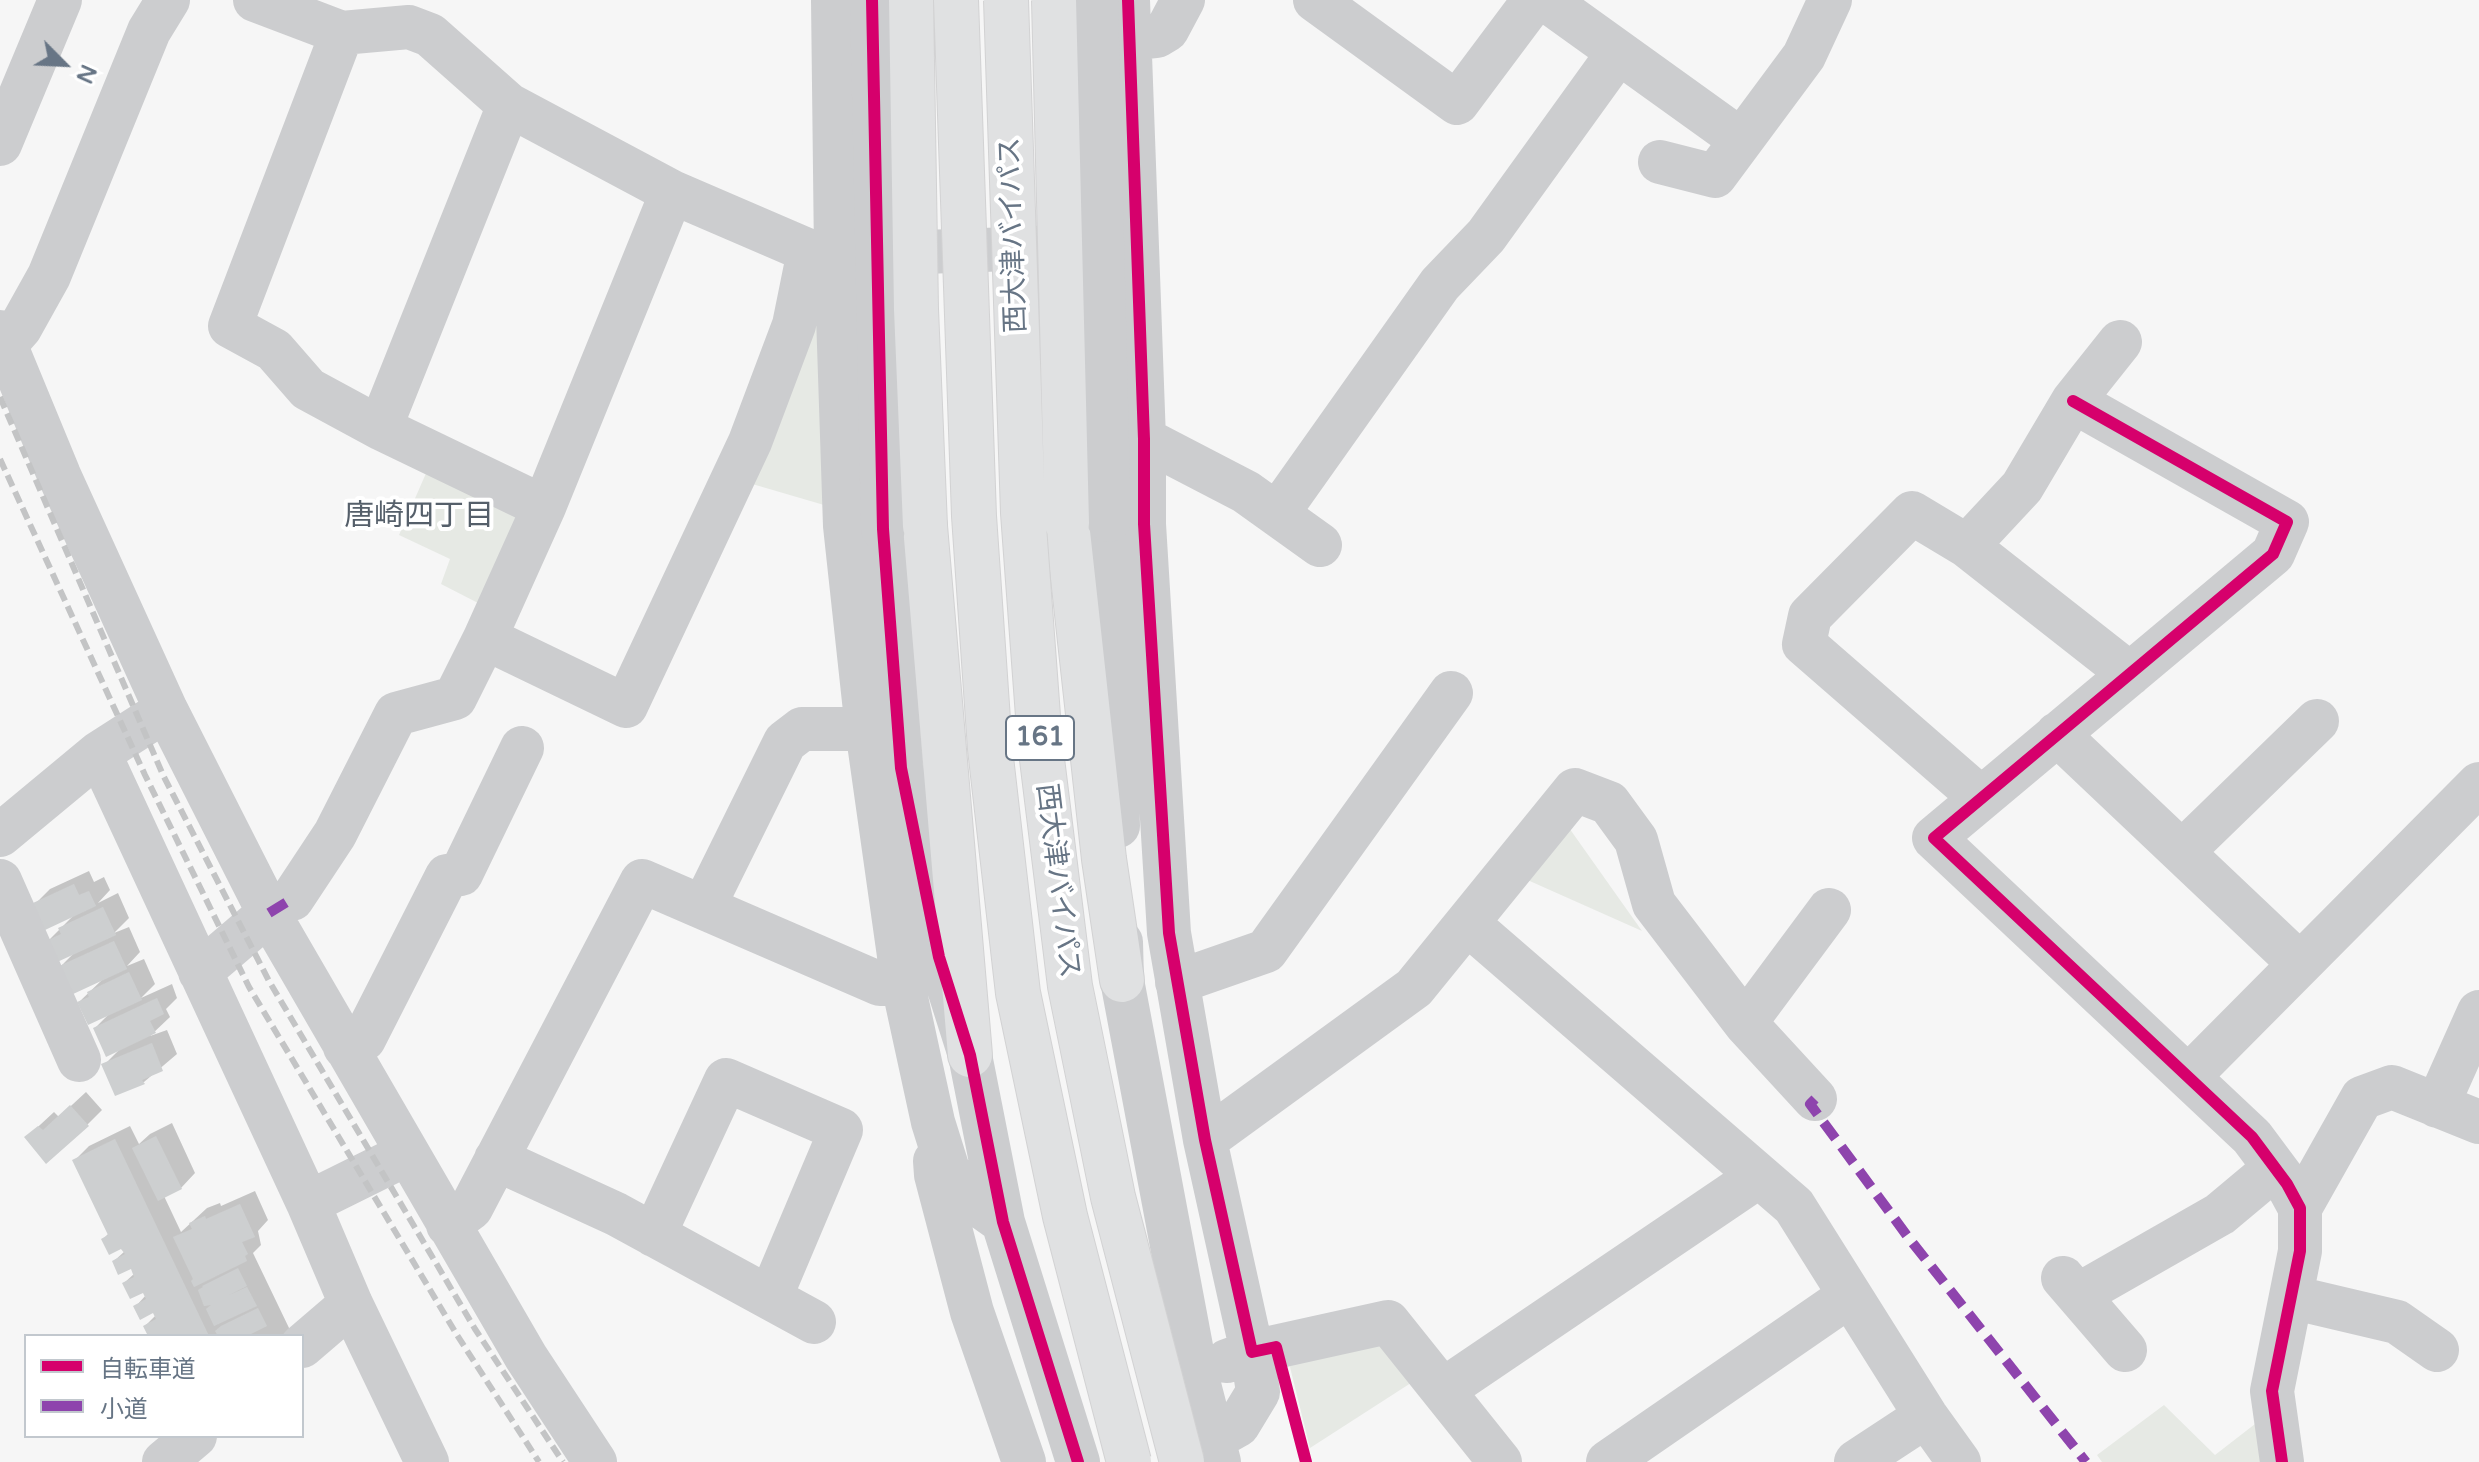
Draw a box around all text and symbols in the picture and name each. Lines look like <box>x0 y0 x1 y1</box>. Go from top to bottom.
north arrow <box>24 24 104 104</box>
text: N <box>70 60 101 87</box>
street label: 西大津バイパス <box>994 136 1034 334</box>
district label: 唐崎四丁目 <box>344 499 494 535</box>
road number: 161 <box>1006 716 1074 760</box>
street label: 西大津バイパス <box>1028 782 1086 980</box>
legend <box>24 1334 304 1438</box>
text: 自転車道 <box>100 1355 196 1384</box>
text: 小道 <box>100 1395 148 1424</box>

